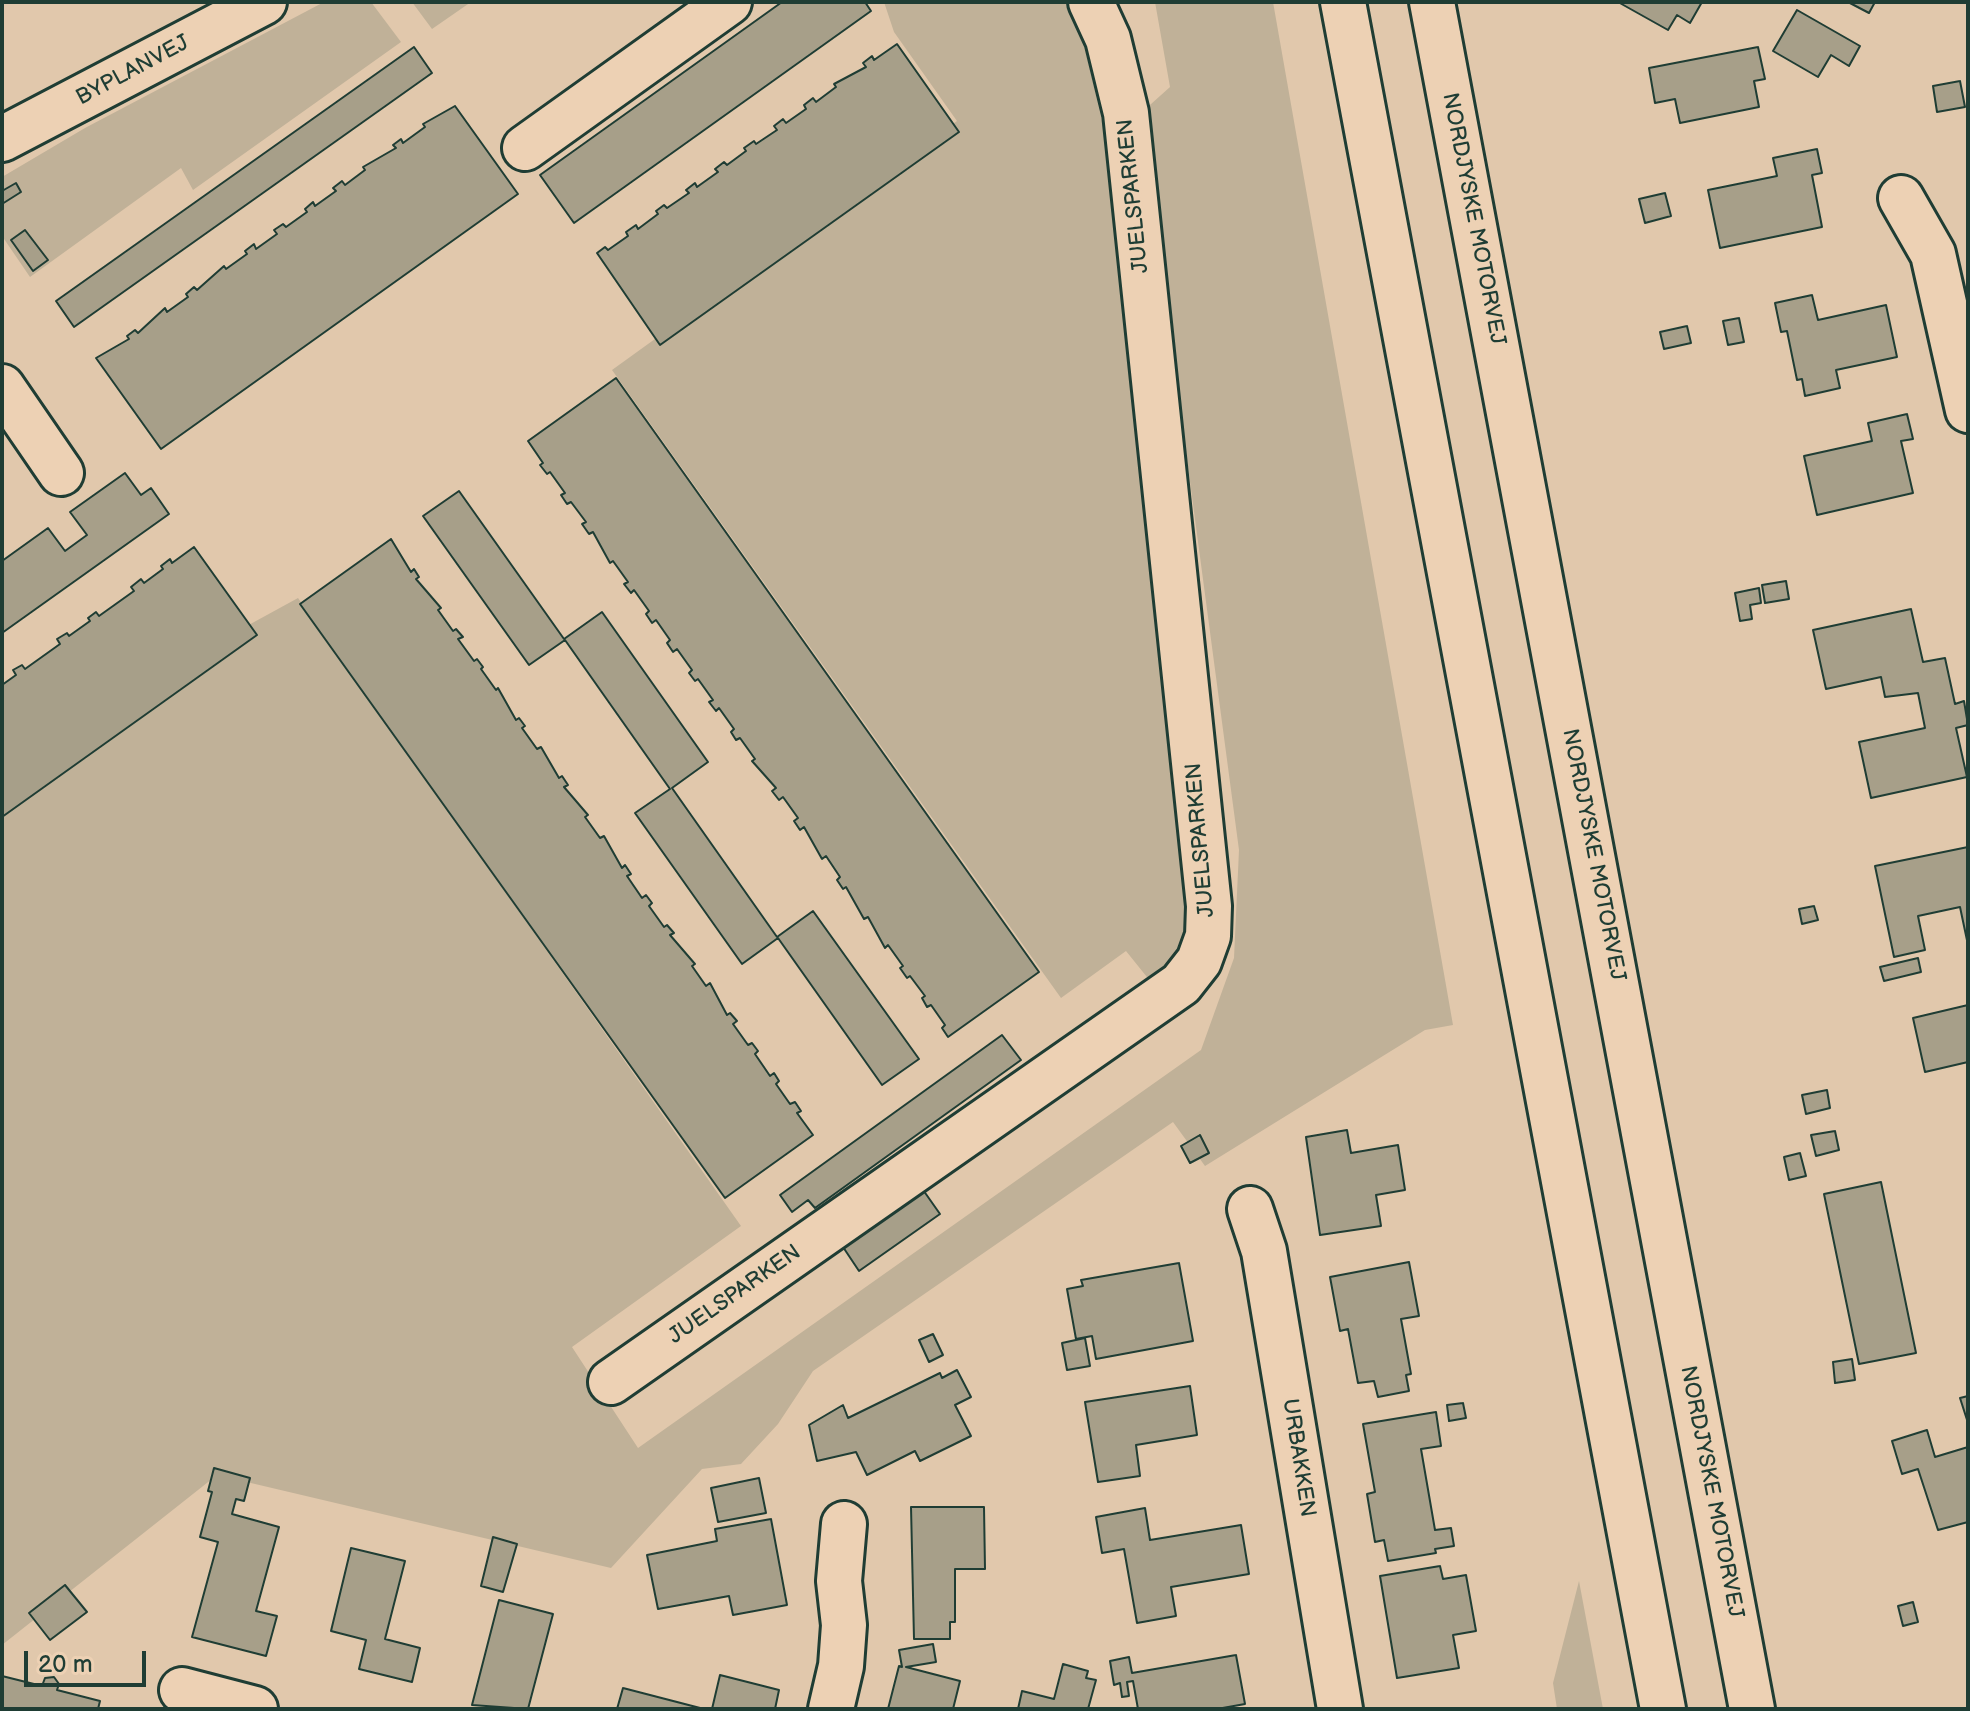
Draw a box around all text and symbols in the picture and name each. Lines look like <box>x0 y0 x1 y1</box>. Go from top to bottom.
street label: BYPLANVEJ <box>72 30 194 112</box>
street label: NORDJYSKE MOTORVEJ <box>1436 91 1510 347</box>
street label: JUELSPARKEN <box>1113 117 1155 275</box>
street label: NORDJYSKE MOTORVEJ <box>1556 727 1630 983</box>
street label: JUELSPARKEN <box>1181 762 1221 918</box>
street label: JUELSPARKEN <box>664 1240 806 1350</box>
street label: NORDJYSKE MOTORVEJ <box>1674 1364 1748 1620</box>
street label: URBAKKEN <box>1276 1397 1320 1519</box>
scale bar <box>28 1635 150 1685</box>
text: 20 m <box>38 1650 93 1679</box>

